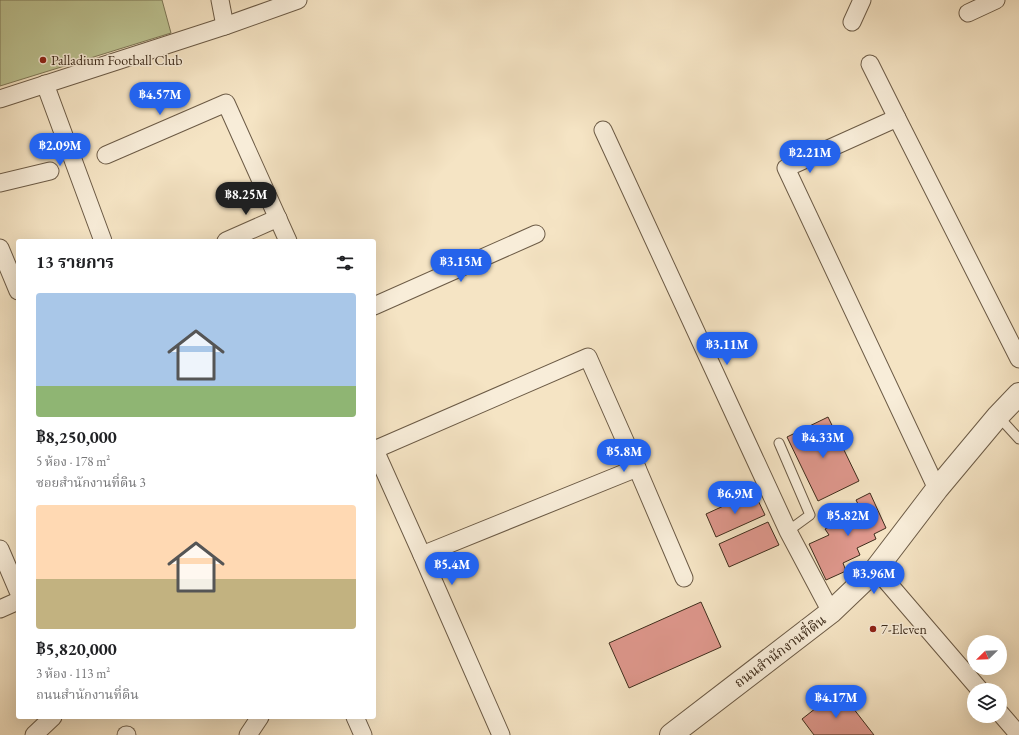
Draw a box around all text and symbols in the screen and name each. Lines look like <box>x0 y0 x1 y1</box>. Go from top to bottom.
place label: Palladium Football Club <box>51 51 182 69</box>
marker: Palladium Football Club <box>38 55 48 65</box>
pin: ฿4.57M <box>127 82 193 116</box>
text: ฿4.57M <box>138 86 182 103</box>
pin: ฿2.09M <box>27 133 93 167</box>
text: ฿2.09M <box>38 137 82 154</box>
pin: ฿2.21M <box>777 140 843 174</box>
text: ฿2.21M <box>788 144 832 161</box>
pin: ฿8.25M <box>213 182 279 216</box>
text: ฿8.25M <box>224 186 268 203</box>
pin: ฿3.15M <box>428 249 494 283</box>
text: 13 รายการ <box>36 251 114 273</box>
icon: filters <box>334 252 356 274</box>
text: ฿3.15M <box>439 253 483 270</box>
icon: home <box>160 319 232 391</box>
pin: ฿3.11M <box>694 332 760 366</box>
text: ฿3.11M <box>705 336 749 353</box>
pin: ฿4.33M <box>790 425 856 459</box>
text: ฿8,250,000 <box>36 426 117 448</box>
text: ฿4.33M <box>801 429 845 446</box>
pin: ฿5.8M <box>596 439 652 473</box>
text: ฿5.8M <box>606 443 642 460</box>
text: 5 ห้อง · 178 m² <box>36 453 110 470</box>
text: ซอยสำนักงานที่ดิน 3 <box>36 474 146 491</box>
pin: ฿6.9M <box>707 481 763 515</box>
text: ฿6.9M <box>717 485 753 502</box>
pin: ฿5.82M <box>815 503 881 537</box>
text: ฿5.82M <box>826 507 870 524</box>
icon: home <box>160 531 232 603</box>
pin: ฿5.4M <box>424 552 480 586</box>
text: ฿5.4M <box>434 556 470 573</box>
pin: ฿3.96M <box>841 561 907 595</box>
text: ฿3.96M <box>852 565 896 582</box>
street label: ถนนสำนักงานที่ดิน <box>730 610 830 692</box>
place label: 7-Eleven <box>881 620 928 638</box>
marker: 7-Eleven <box>868 624 878 634</box>
north arrow <box>967 635 1007 675</box>
map controls <box>967 635 1007 723</box>
text: ฿5,820,000 <box>36 638 117 660</box>
text: 3 ห้อง · 113 m² <box>36 665 110 682</box>
button: layers <box>967 683 1007 723</box>
pin: ฿4.17M <box>803 685 869 719</box>
text: ถนนสำนักงานที่ดิน <box>36 686 139 703</box>
text: ฿4.17M <box>814 689 858 706</box>

